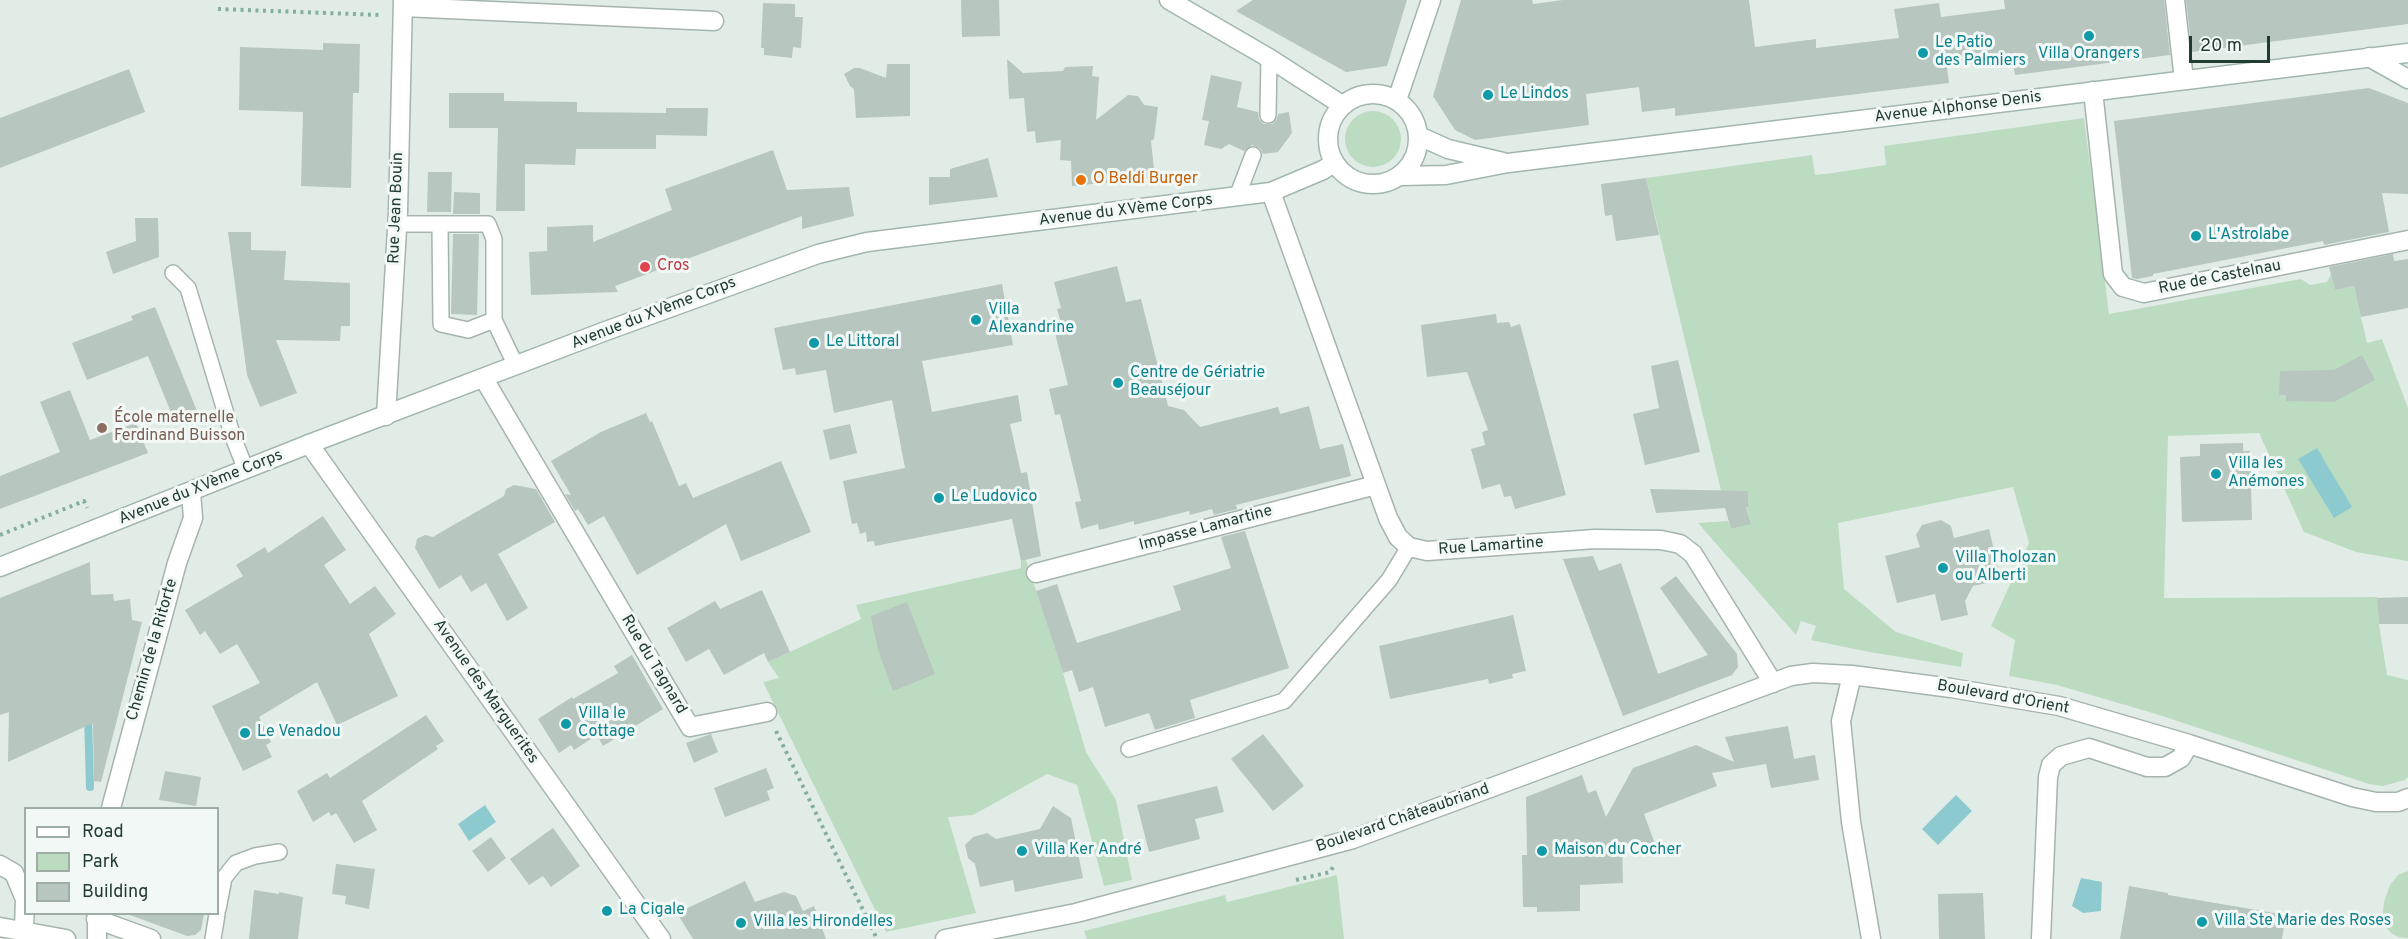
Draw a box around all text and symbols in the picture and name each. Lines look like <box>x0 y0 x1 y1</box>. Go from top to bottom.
scale bar <box>2192 24 2273 62</box>
marker: Villa Orangers <box>2082 29 2096 43</box>
place label: Le Patio des Palmiers <box>1935 34 2026 72</box>
text: 20 m <box>2200 35 2242 58</box>
place label: Villa Orangers <box>2038 45 2140 65</box>
marker: Le Patio des Palmiers <box>1916 46 1930 60</box>
place label: Le Lindos <box>1500 85 1569 105</box>
marker: Le Lindos <box>1481 88 1495 102</box>
street label: Avenue Alphonse Denis <box>1873 88 2043 128</box>
street label: Rue Jean Bouin <box>385 152 409 264</box>
place label: O Beldi Burger <box>1093 170 1198 190</box>
marker: O Beldi Burger <box>1074 173 1088 187</box>
street label: Avenue du XVème Corps <box>1038 191 1214 231</box>
place label: L'Astrolabe <box>2208 226 2289 246</box>
marker: L'Astrolabe <box>2189 229 2203 243</box>
place label: Cros <box>657 257 689 277</box>
street label: Rue de Castelnau <box>2157 257 2283 299</box>
marker: Cros <box>638 260 652 274</box>
street label: Avenue du XVème Corps <box>569 274 739 354</box>
place label: Villa Alexandrine <box>988 301 1074 339</box>
marker: Villa Alexandrine <box>969 313 983 327</box>
place label: Le Littoral <box>826 333 899 353</box>
marker: Le Littoral <box>807 336 821 350</box>
place label: Centre de Gériatrie Beauséjour <box>1130 364 1265 402</box>
marker: Centre de Gériatrie Beauséjour <box>1111 376 1125 390</box>
place label: École maternelle Ferdinand Buisson <box>114 409 245 447</box>
marker: École maternelle Ferdinand Buisson <box>95 421 109 435</box>
street label: Avenue du XVème Corps <box>116 446 286 530</box>
place label: Villa les Anémones <box>2228 455 2305 493</box>
marker: Villa les Anémones <box>2209 467 2223 481</box>
place label: Le Ludovico <box>951 488 1037 508</box>
marker: Le Ludovico <box>932 491 946 505</box>
street label: Impasse Lamartine <box>1137 502 1275 556</box>
street label: Rue Lamartine <box>1438 534 1544 560</box>
place label: Villa Tholozan ou Alberti <box>1955 549 2056 587</box>
marker: Villa Tholozan ou Alberti <box>1936 561 1950 575</box>
street label: Chemin de la Ritorte <box>124 577 182 723</box>
street label: Rue du Tagnard <box>616 612 690 718</box>
street label: Avenue des Marguerites <box>428 616 542 768</box>
street label: Boulevard d'Orient <box>1935 677 2071 719</box>
place label: Villa le Cottage <box>578 705 635 743</box>
marker: Villa le Cottage <box>559 717 573 731</box>
place label: Le Venadou <box>257 723 341 743</box>
marker: Le Venadou <box>238 726 252 740</box>
street label: Boulevard Châteaubriand <box>1314 780 1492 858</box>
legend <box>24 807 219 915</box>
text: Road <box>82 821 124 844</box>
place label: Villa Ker André <box>1034 841 1142 861</box>
place label: Maison du Cocher <box>1554 841 1681 861</box>
marker: Villa Ker André <box>1015 844 1029 858</box>
marker: Maison du Cocher <box>1535 844 1549 858</box>
text: Park <box>82 851 119 874</box>
text: Building <box>82 881 148 904</box>
place label: La Cigale <box>619 901 685 921</box>
marker: La Cigale <box>600 904 614 918</box>
place label: Villa Ste Marie des Roses <box>2214 912 2391 932</box>
place label: Villa les Hirondelles <box>753 913 893 933</box>
marker: Villa Ste Marie des Roses <box>2195 915 2209 929</box>
marker: Villa les Hirondelles <box>734 916 748 930</box>

